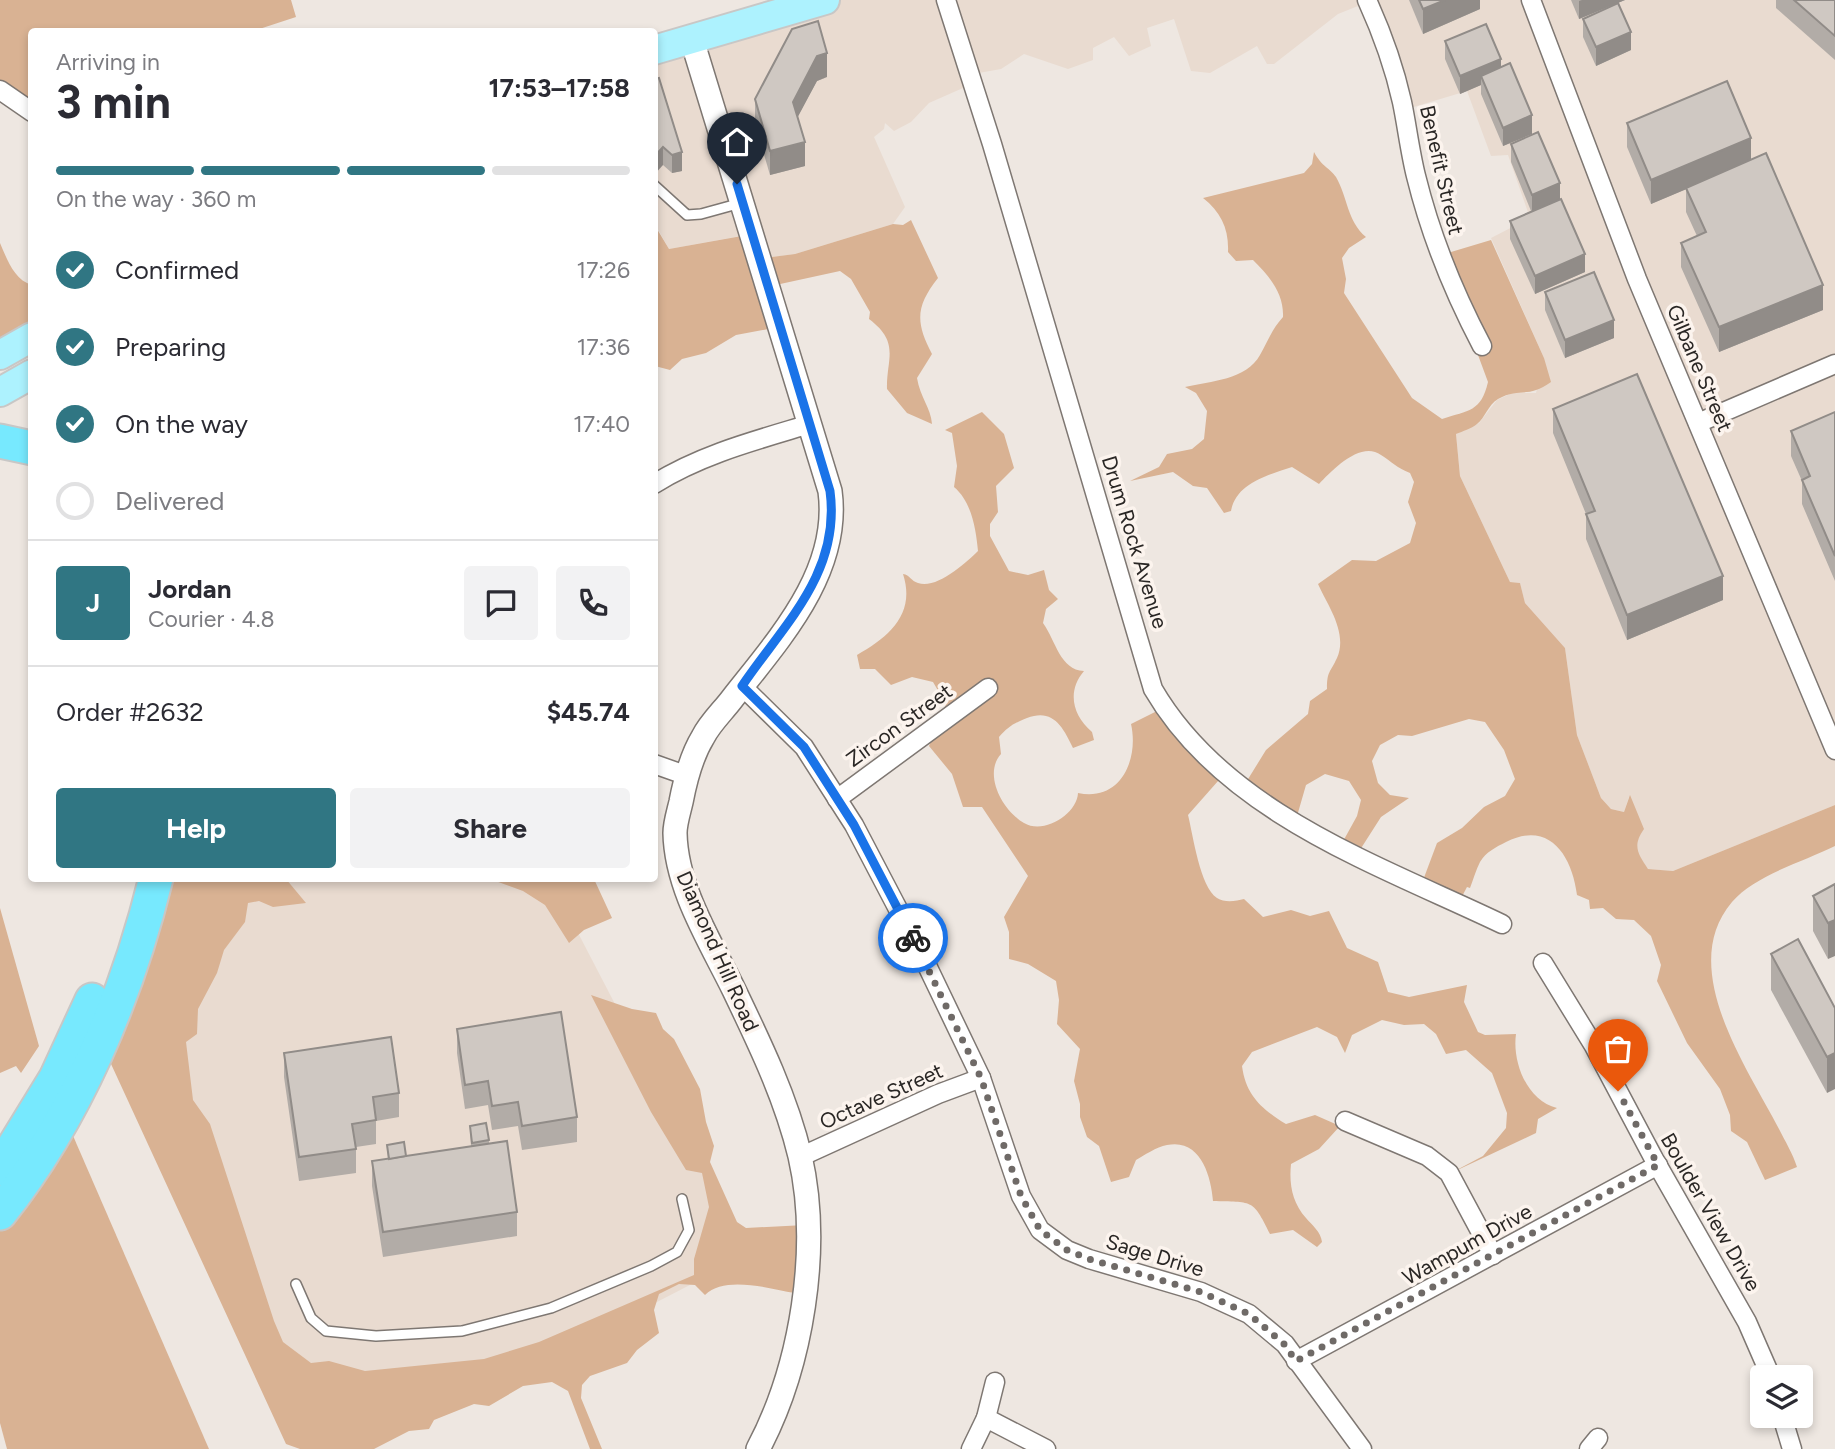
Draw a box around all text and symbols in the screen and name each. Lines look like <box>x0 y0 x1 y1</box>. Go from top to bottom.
text: Arriving in <box>56 48 160 76</box>
text: 17:53–17:58 <box>489 72 630 104</box>
text: 3 min <box>56 74 171 130</box>
street label: Benefit Street <box>1415 103 1469 237</box>
pin <box>707 112 767 184</box>
icon: home <box>718 123 756 161</box>
text: On the way · 360 m <box>56 185 256 213</box>
icon: check <box>56 251 94 289</box>
text: Confirmed <box>115 254 239 286</box>
text: 17:26 <box>576 256 630 284</box>
street label: Gilbane Street <box>1662 301 1738 435</box>
icon: check <box>56 328 94 366</box>
text: Preparing <box>115 331 226 363</box>
text: 17:36 <box>577 333 630 361</box>
icon: check <box>56 405 94 443</box>
text: On the way <box>115 408 248 440</box>
text: 17:40 <box>573 410 630 438</box>
street label: Drum Rock Avenue <box>1097 453 1173 631</box>
text: Delivered <box>115 485 224 517</box>
button: chat <box>464 566 538 640</box>
button: phone <box>556 566 630 640</box>
text: Jordan <box>148 573 231 605</box>
text: J <box>86 587 100 619</box>
text: Courier · 4.8 <box>148 605 275 633</box>
street label: Zircon Street <box>841 678 957 772</box>
text: Order #2632 <box>56 696 204 728</box>
text: $45.74 <box>547 696 630 728</box>
button: Help <box>56 788 336 868</box>
button: Share <box>350 788 630 868</box>
street label: Diamond Hill Road <box>671 867 765 1035</box>
courier <box>878 903 948 973</box>
icon: bike <box>894 919 932 957</box>
pin <box>1588 1019 1648 1091</box>
icon: bag <box>1599 1030 1637 1068</box>
street label: Octave Street <box>816 1058 947 1134</box>
street label: Boulder View Drive <box>1656 1129 1766 1295</box>
street label: Wampum Drive <box>1398 1198 1536 1290</box>
street label: Sage Drive <box>1103 1228 1207 1282</box>
map controls <box>1750 1365 1813 1428</box>
button: layers <box>1750 1365 1813 1428</box>

